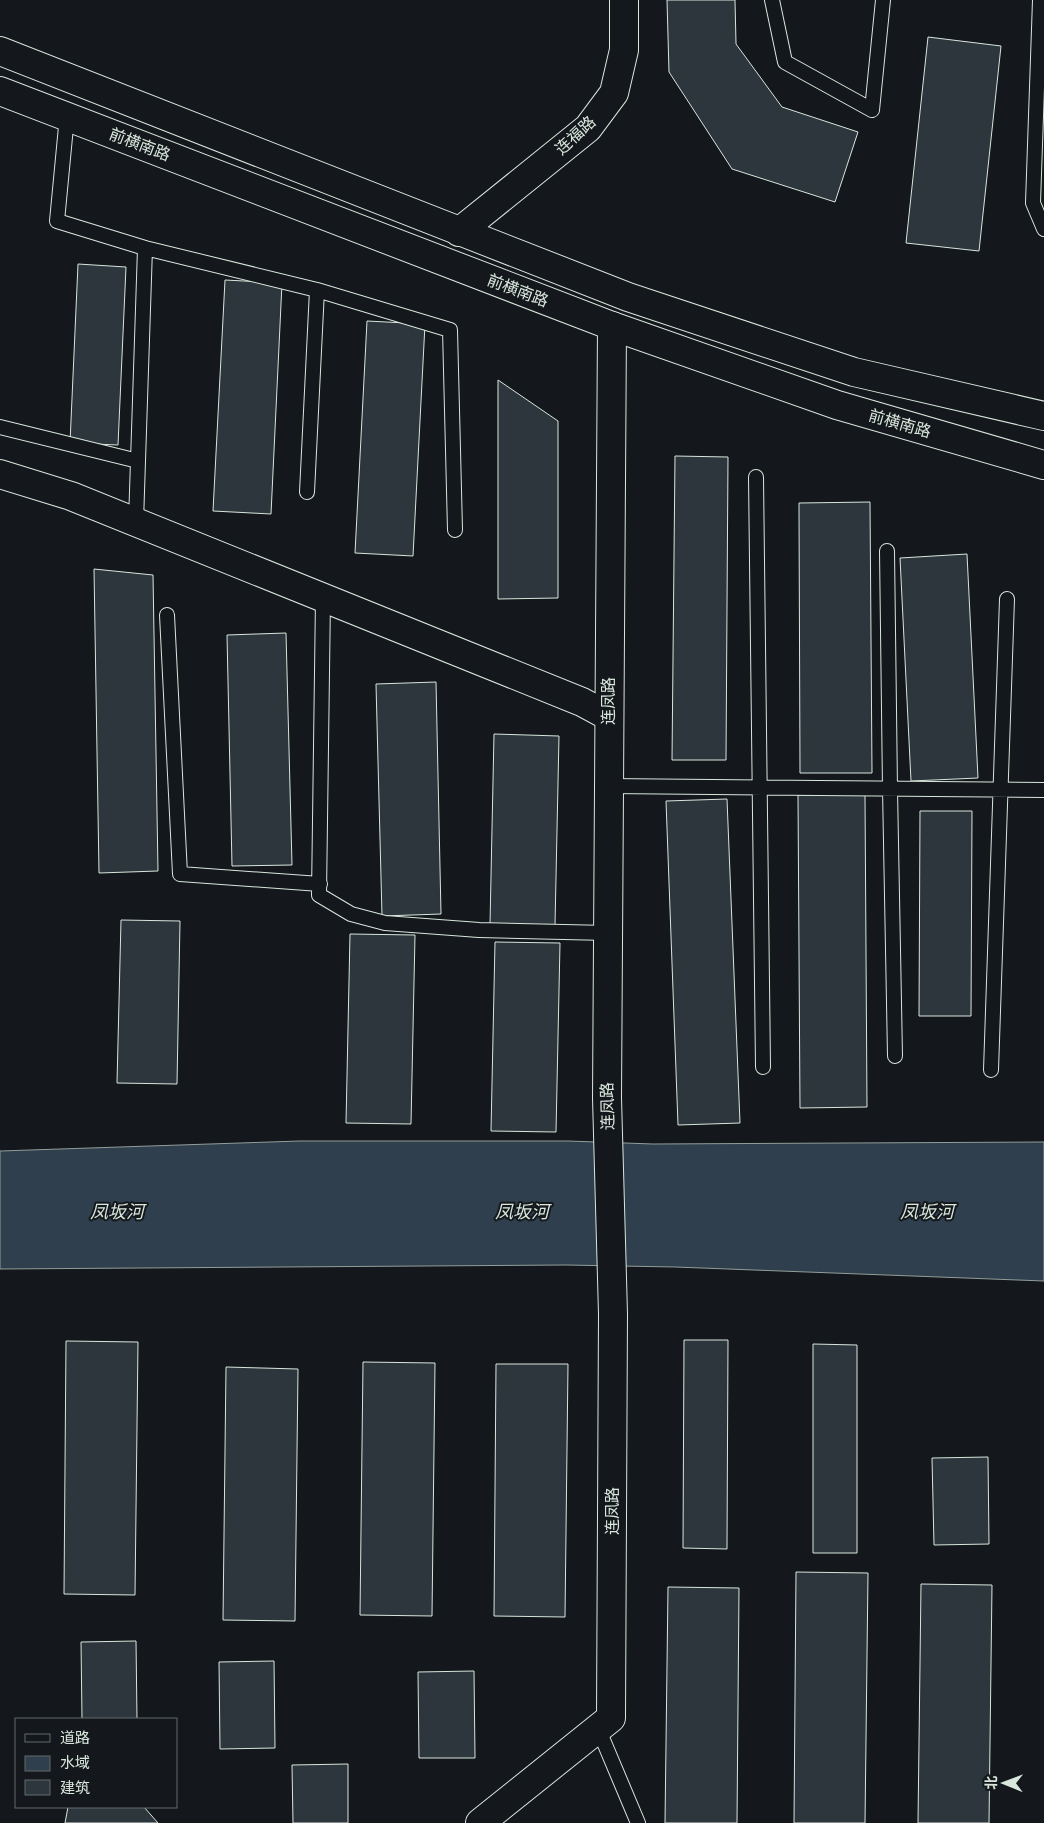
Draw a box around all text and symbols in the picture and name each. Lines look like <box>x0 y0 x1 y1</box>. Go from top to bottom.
street label: 连福路 <box>551 112 599 159</box>
street label: 前横南路 <box>107 124 173 165</box>
street label: 前横南路 <box>485 270 551 311</box>
street label: 前横南路 <box>866 406 933 441</box>
street label: 连凤路 <box>599 677 618 725</box>
street label: 连凤路 <box>598 1082 617 1130</box>
water label: 凤坂河 <box>90 1201 147 1223</box>
water label: 凤坂河 <box>495 1201 552 1223</box>
water label: 凤坂河 <box>900 1201 957 1223</box>
street label: 连凤路 <box>603 1487 622 1535</box>
legend <box>15 1718 178 1808</box>
text: 道路 <box>60 1729 90 1747</box>
text: 水域 <box>60 1754 90 1772</box>
north arrow <box>979 1758 1029 1808</box>
text: 北 <box>983 1776 1000 1790</box>
text: 建筑 <box>60 1779 90 1797</box>

